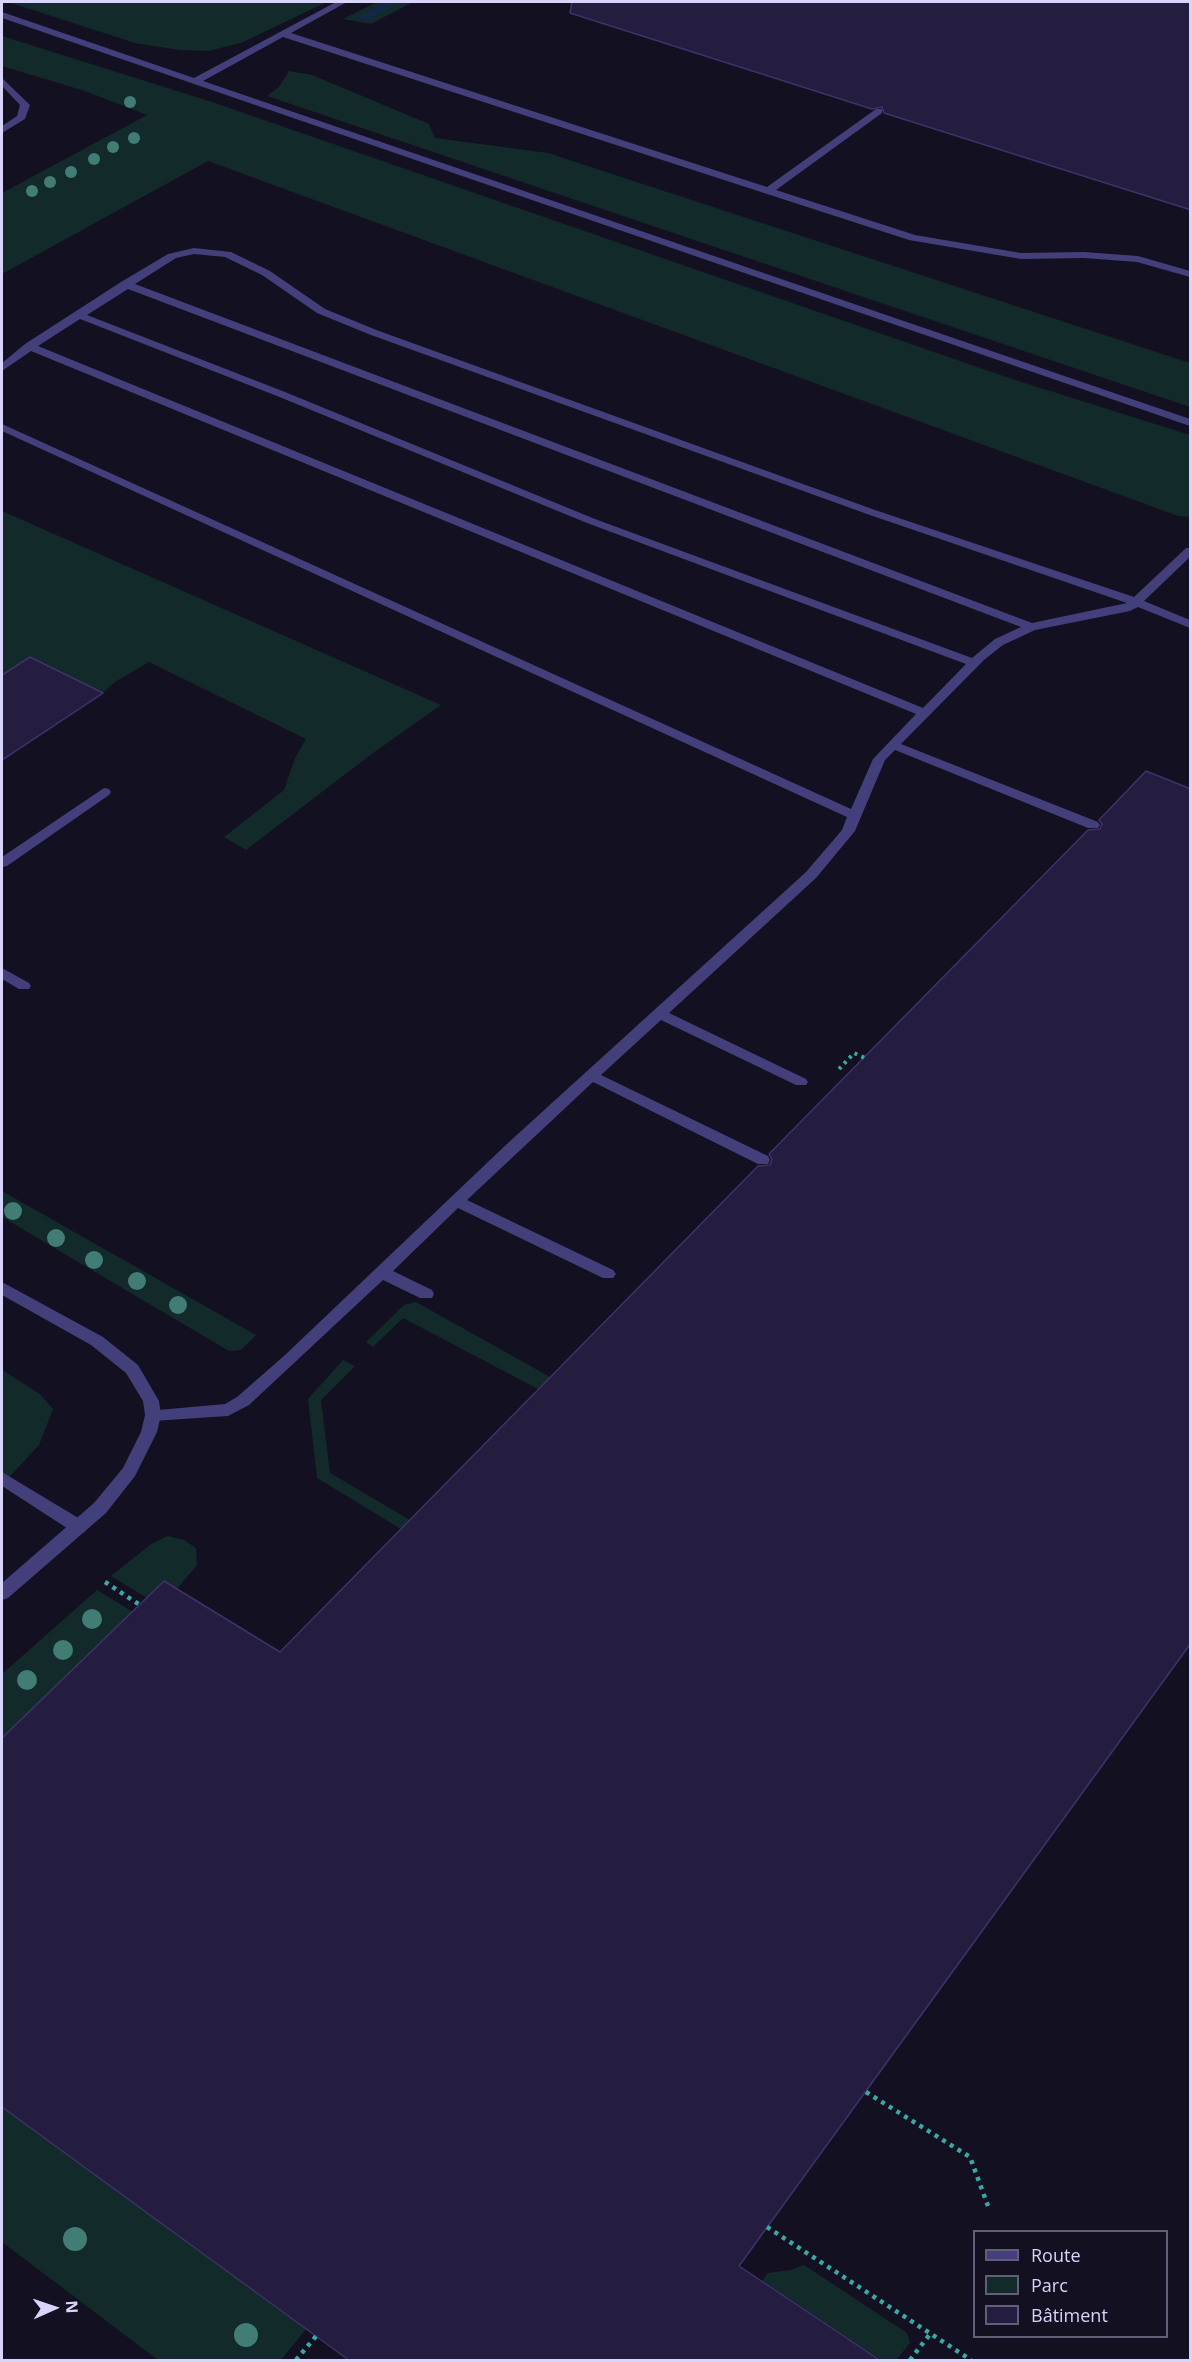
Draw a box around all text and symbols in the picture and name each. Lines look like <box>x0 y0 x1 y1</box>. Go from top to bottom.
legend <box>973 2230 1168 2338</box>
text: Route <box>1031 2243 1081 2267</box>
text: Parc <box>1031 2273 1068 2297</box>
north arrow <box>24 2278 84 2338</box>
text: N <box>61 2300 83 2314</box>
text: Bâtiment <box>1031 2303 1108 2327</box>

